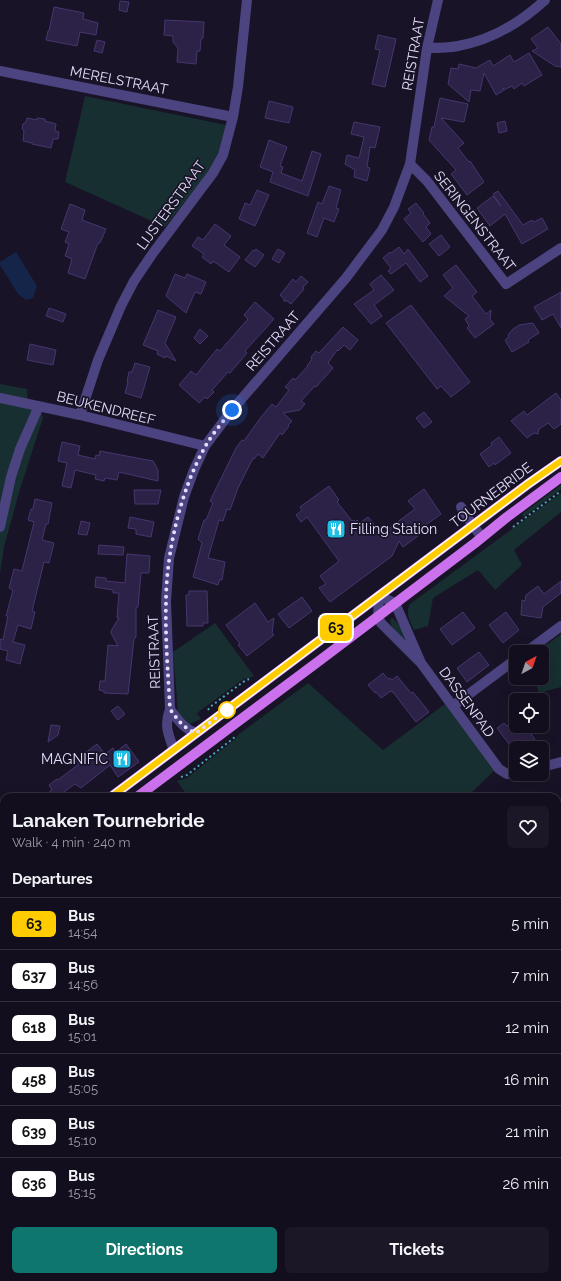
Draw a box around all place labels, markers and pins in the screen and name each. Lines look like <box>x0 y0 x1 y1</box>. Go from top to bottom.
restaurant icon: Filling Station <box>325 518 347 540</box>
place label: Filling Station <box>350 521 437 537</box>
unlabelled marker <box>218 701 236 719</box>
restaurant icon: MAGNIFIC <box>111 748 133 770</box>
place label: MAGNIFIC <box>41 751 108 767</box>

